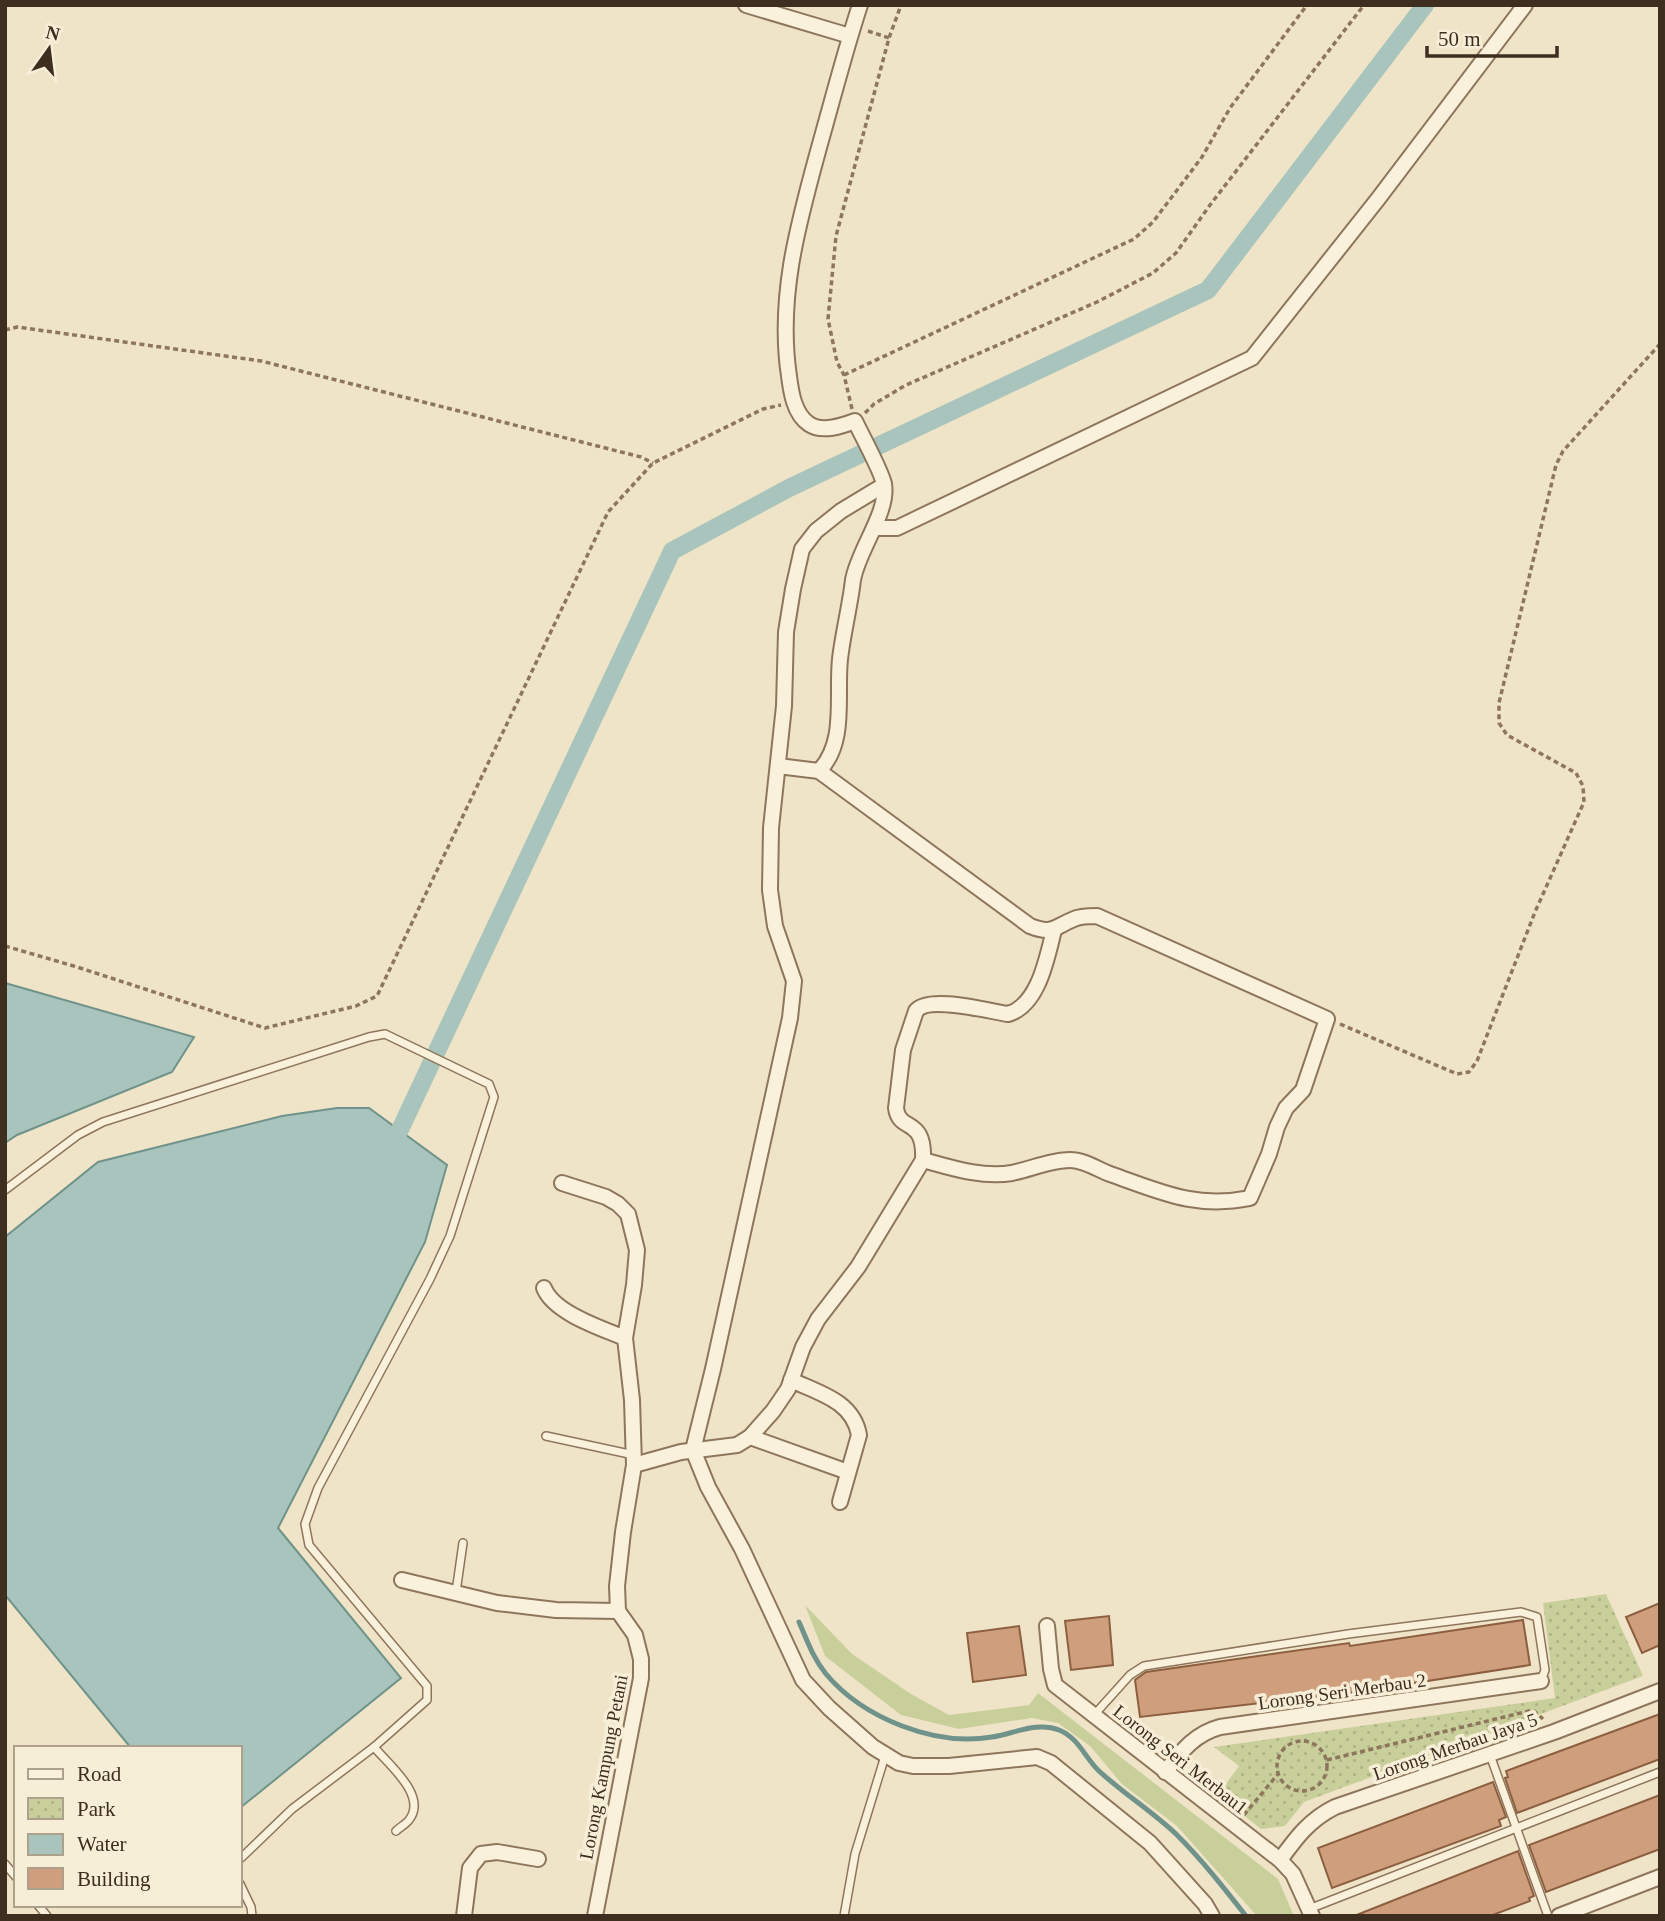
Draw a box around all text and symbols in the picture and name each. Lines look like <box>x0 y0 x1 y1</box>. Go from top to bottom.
north arrow <box>14 14 84 84</box>
scale bar <box>1427 14 1556 58</box>
text: N <box>44 21 62 45</box>
text: 50 m <box>1438 27 1481 51</box>
street label: Lorong Seri Merbau 2 <box>1257 1669 1427 1714</box>
street label: Lorong Kampung Petani <box>575 1673 632 1861</box>
street label: Lorong Seri Merbau1 <box>1109 1700 1252 1818</box>
street label: Lorong Merbau Jaya 5 <box>1370 1708 1540 1784</box>
legend <box>14 1746 242 1907</box>
text: Road <box>77 1762 122 1786</box>
text: Park <box>77 1797 116 1821</box>
text: Water <box>77 1832 127 1856</box>
text: Building <box>77 1867 151 1891</box>

